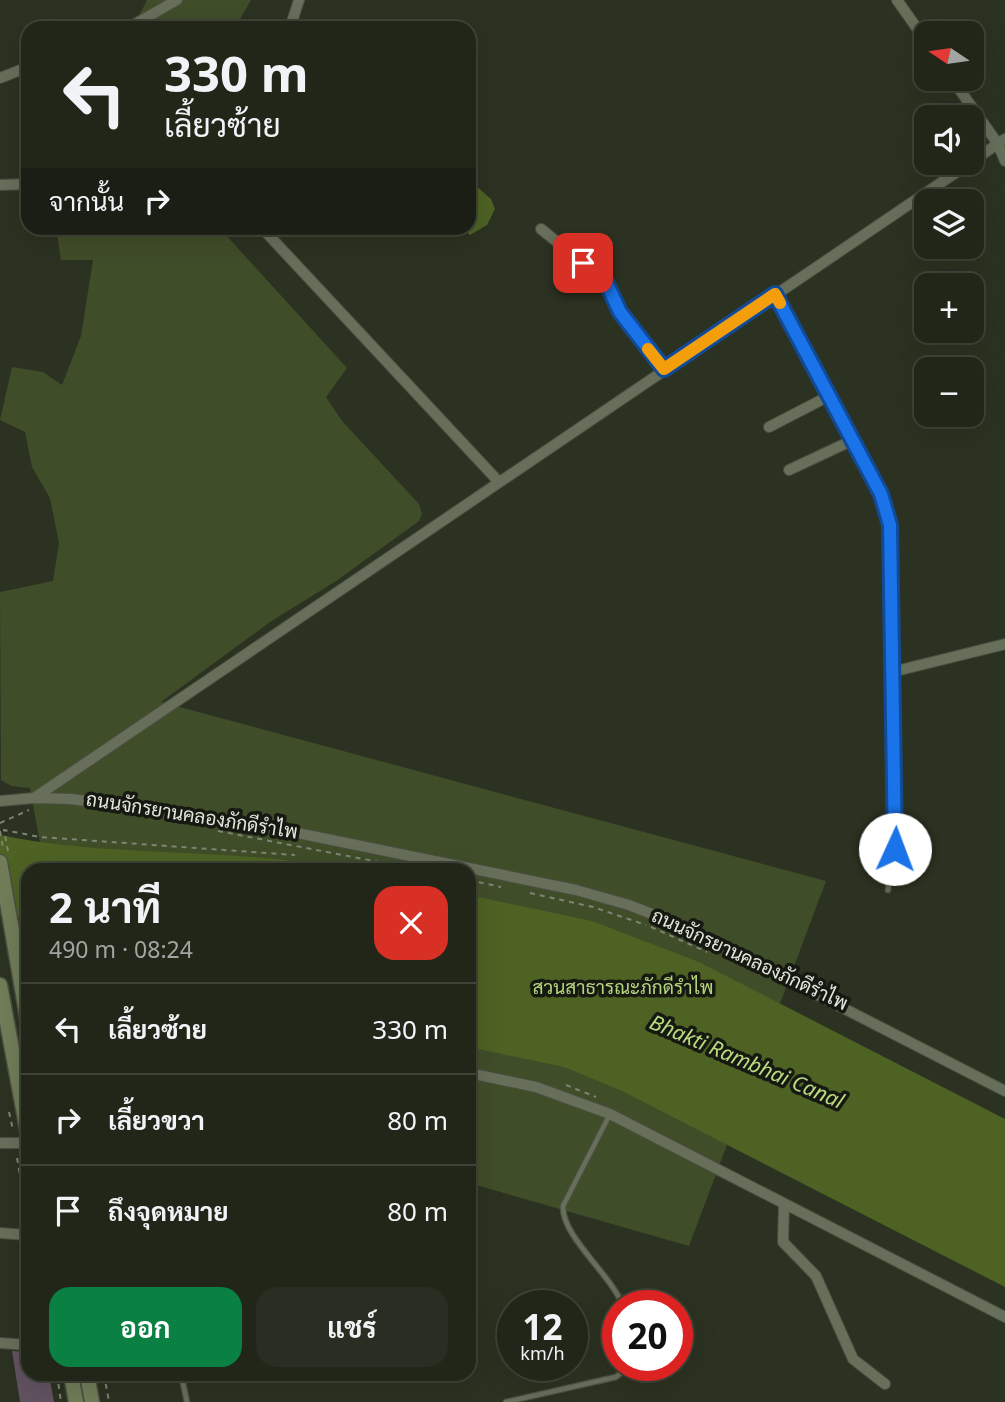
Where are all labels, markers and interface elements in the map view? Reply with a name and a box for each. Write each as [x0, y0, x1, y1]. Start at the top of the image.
north arrow [914, 21, 984, 91]
map controls [914, 21, 984, 427]
text: 330 m [164, 40, 309, 106]
icon: left [49, 49, 140, 140]
text: เลี้ยวซ้าย [164, 103, 281, 146]
button: sound [914, 105, 984, 175]
icon: right [138, 182, 176, 220]
text: จากนั้น [49, 183, 124, 219]
button: layers [914, 189, 984, 259]
pin [553, 233, 613, 293]
icon: arrive [564, 244, 602, 282]
button: + [914, 273, 984, 343]
button: − [914, 357, 984, 427]
street label: ถนนจักรยานคลองภักดีรำไพ [84, 785, 300, 845]
position arrow [858, 812, 932, 886]
text: 2 นาที [49, 878, 161, 935]
button: close [374, 886, 448, 960]
street label: ถนนจักรยานคลองภักดีรำไพ [648, 902, 852, 1016]
text: 490 m · 08:24 [49, 933, 193, 965]
park label: สวนสาธารณะภักดีรำไพ [532, 974, 714, 1000]
water label: Bhakti Rambhai Canal [646, 1007, 849, 1115]
icon: left [49, 1010, 87, 1048]
text: เลี้ยวซ้าย [108, 1011, 207, 1047]
text: 330 m [372, 1011, 448, 1047]
icon: right [49, 1101, 87, 1139]
text: เลี้ยวขวา [108, 1102, 205, 1138]
text: 80 m [387, 1102, 448, 1138]
icon: arrive [49, 1192, 87, 1230]
text: ถึงจุดหมาย [108, 1193, 229, 1229]
text: 80 m [387, 1193, 448, 1229]
button: ออก [49, 1287, 242, 1367]
button: แชร์ [256, 1287, 448, 1367]
speed limit sign: 20 [602, 1290, 693, 1381]
text: 12 [522, 1303, 563, 1350]
text: km/h [520, 1341, 565, 1365]

